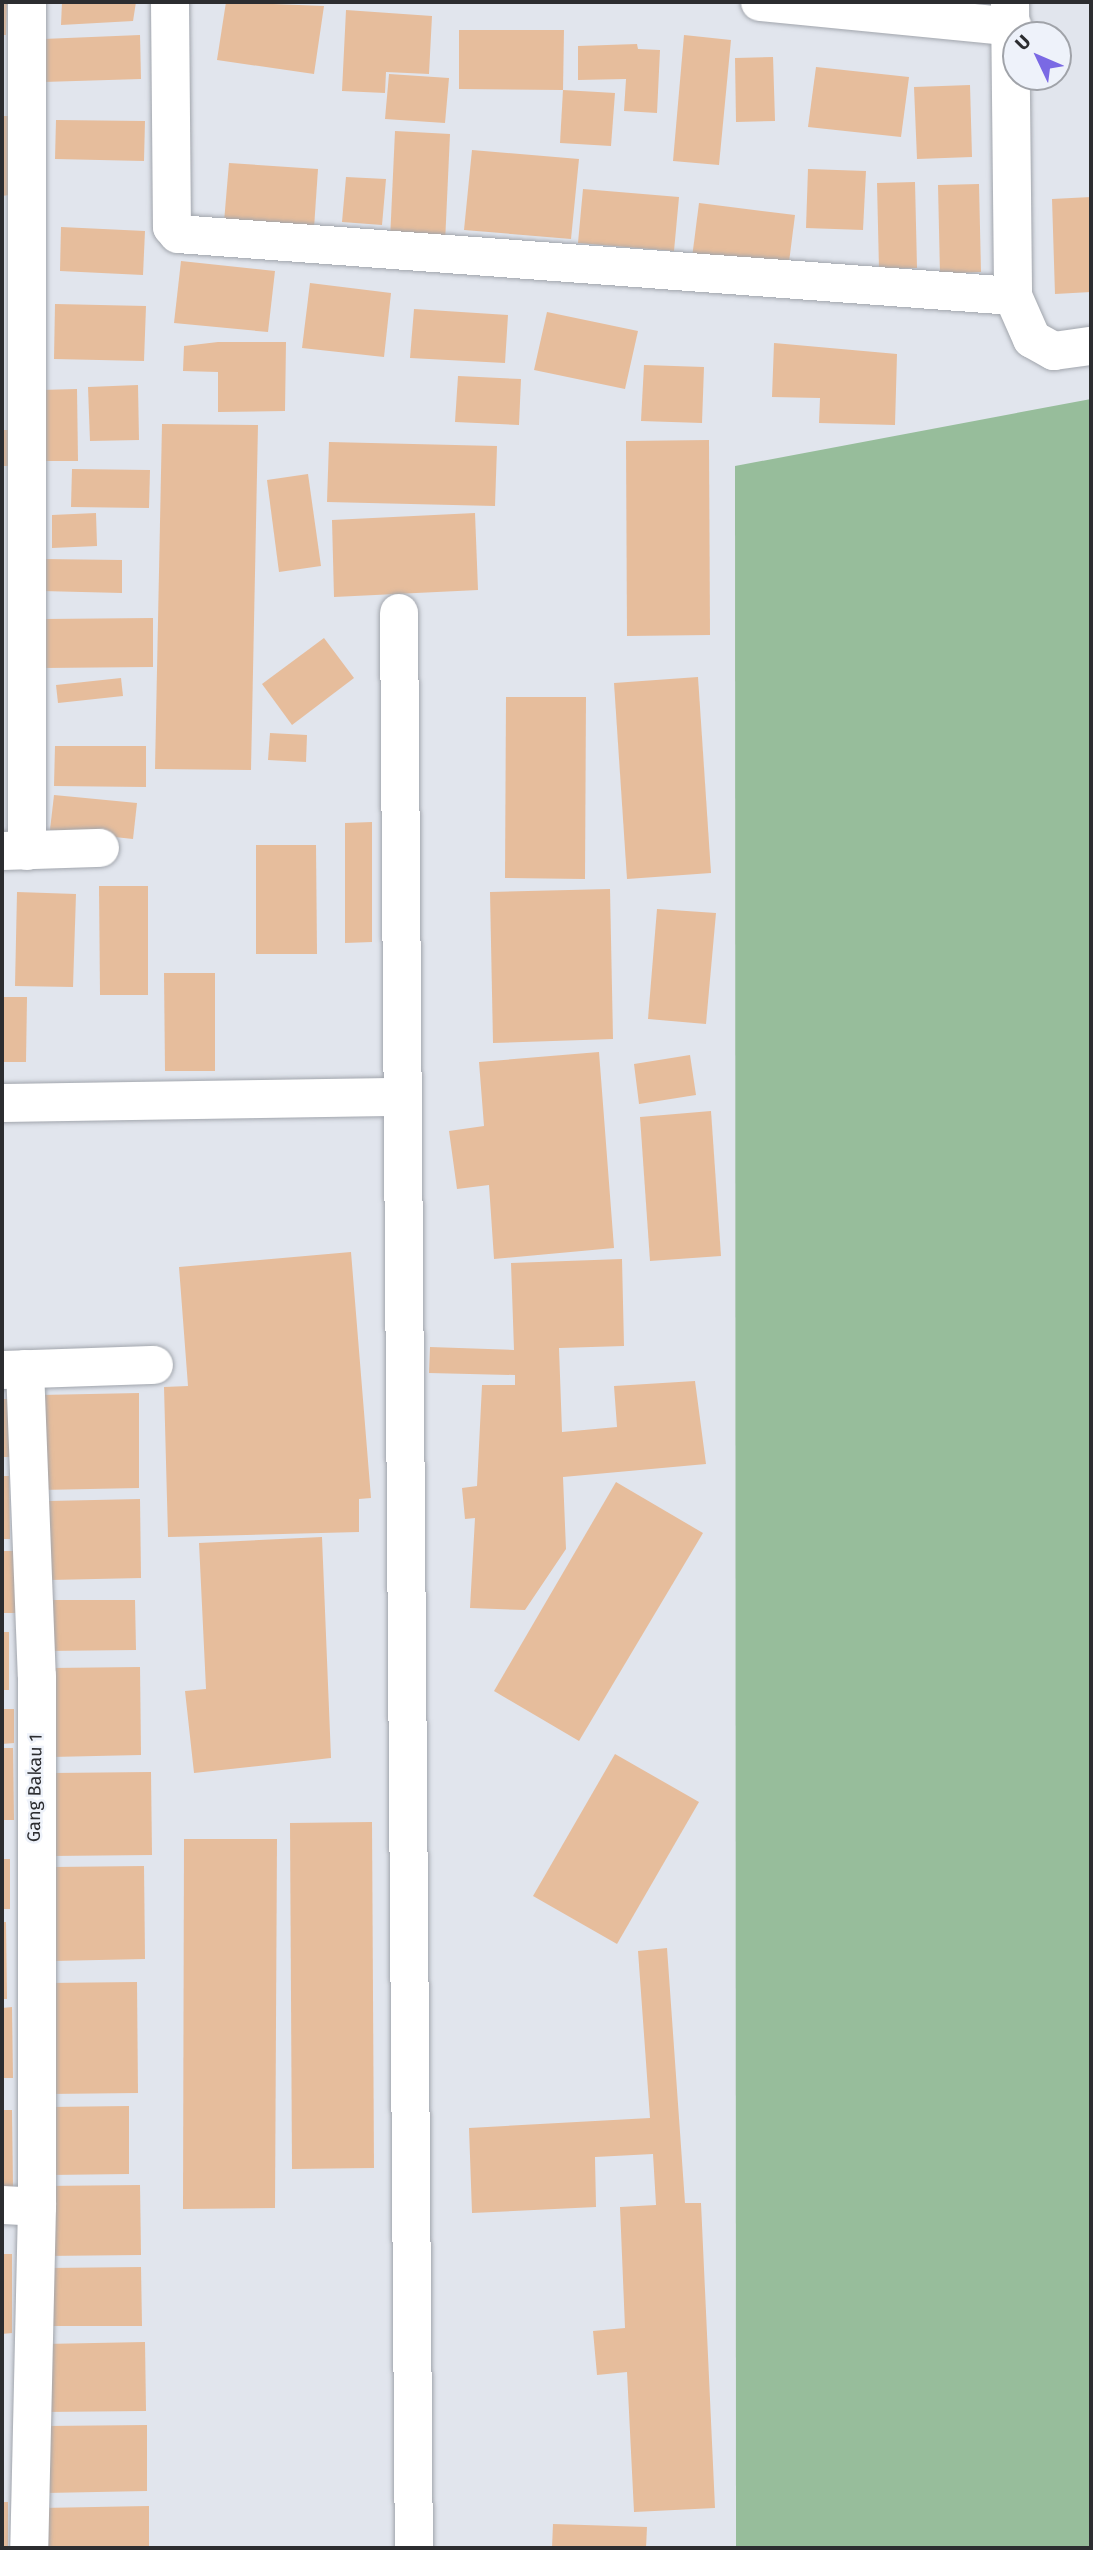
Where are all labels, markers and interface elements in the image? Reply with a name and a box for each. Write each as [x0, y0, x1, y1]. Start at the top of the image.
north arrow [1002, 21, 1072, 91]
text: U [1010, 30, 1036, 55]
street label: Gang Bakau 1 [23, 1734, 47, 1842]

